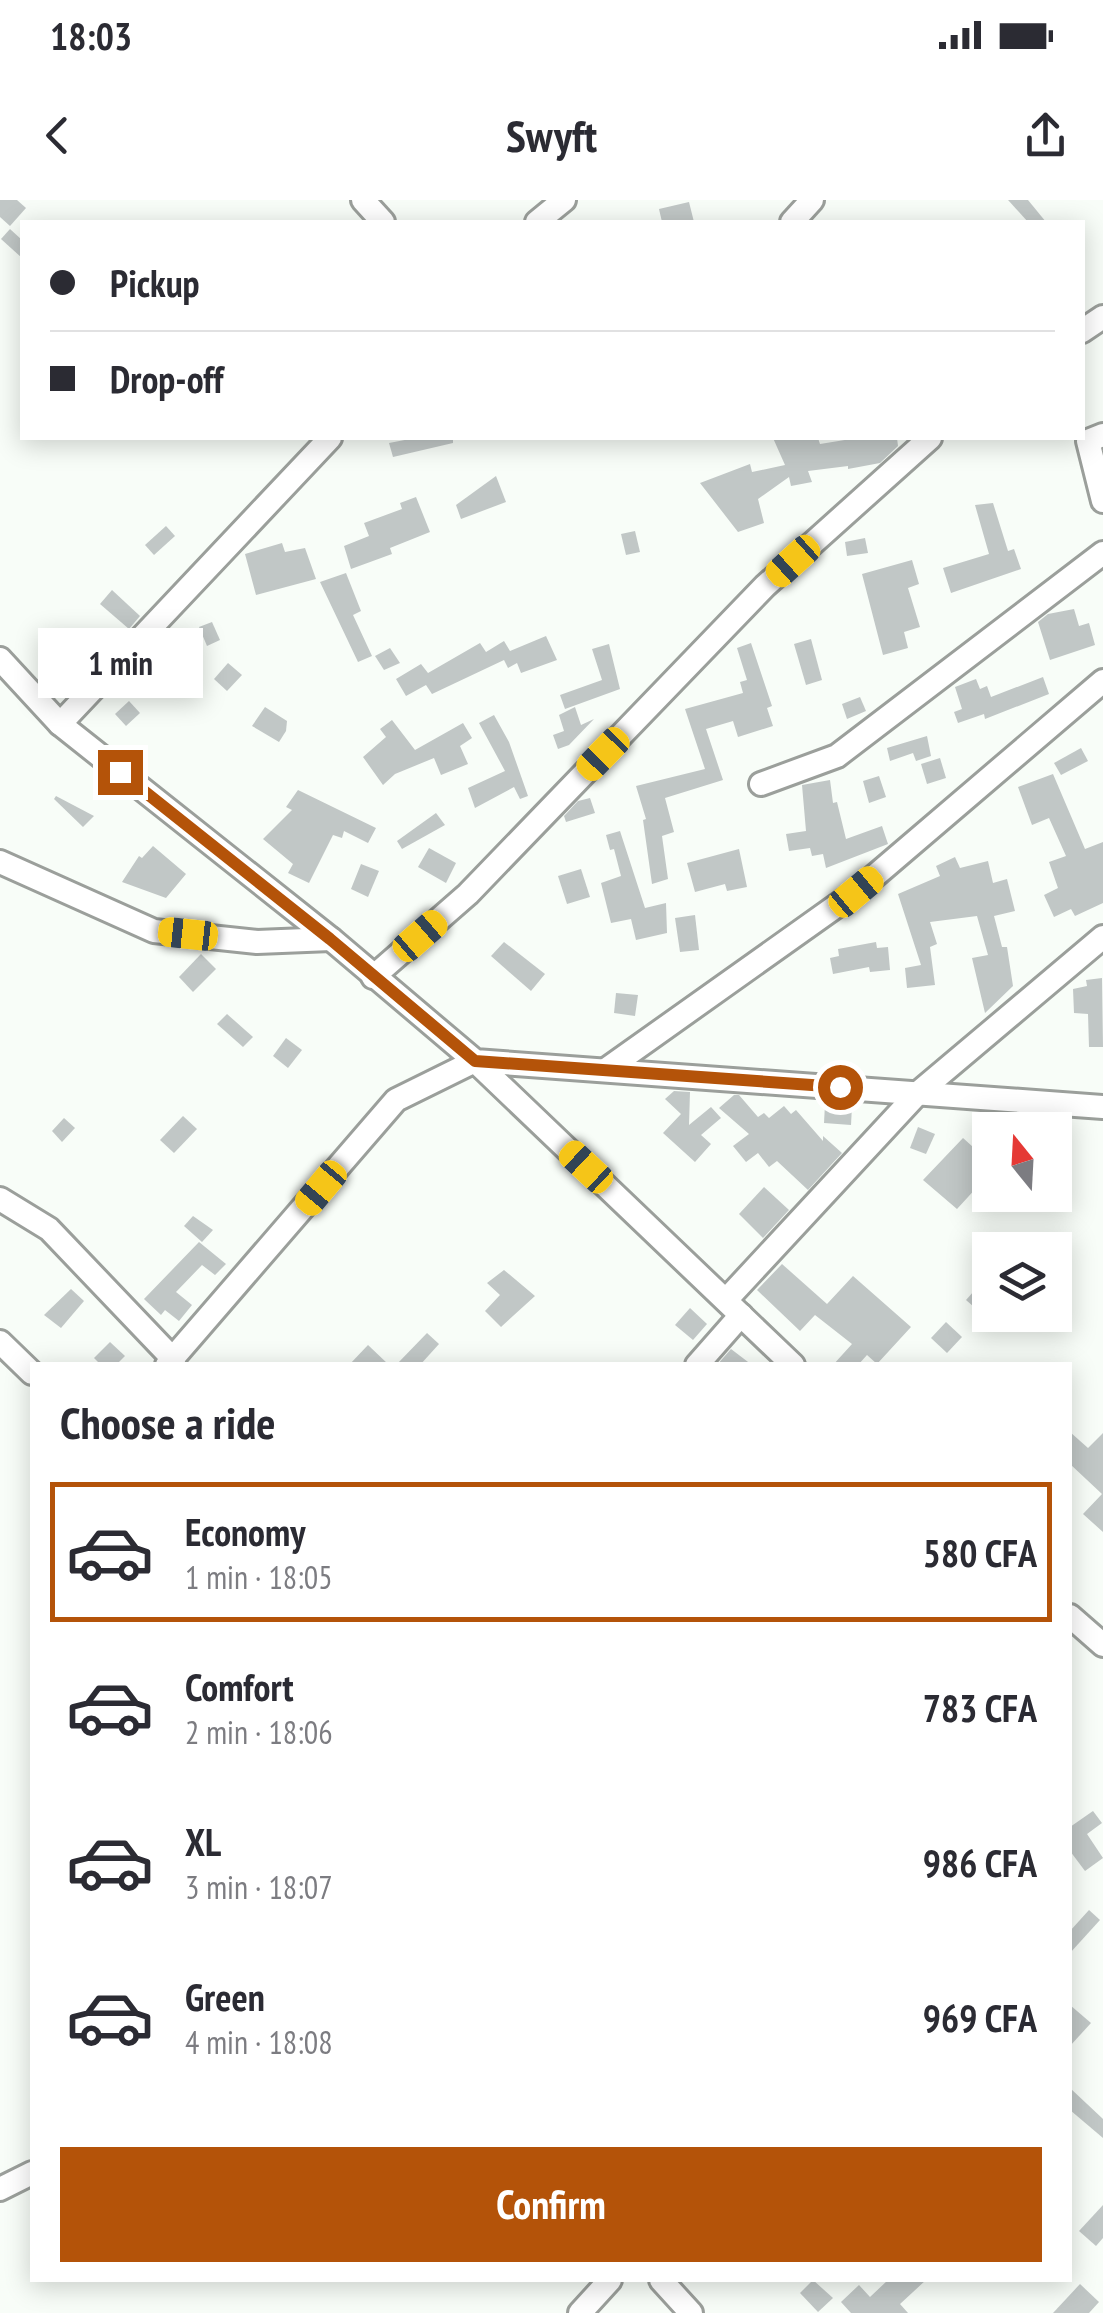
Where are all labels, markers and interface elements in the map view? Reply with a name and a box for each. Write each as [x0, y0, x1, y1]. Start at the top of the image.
text: 18:03 [50, 11, 132, 60]
text: Swyft [506, 106, 597, 164]
icon: back [30, 108, 85, 163]
icon: share [1018, 108, 1073, 163]
text: Pickup [110, 258, 200, 307]
text: Drop-off [110, 354, 224, 403]
car [761, 530, 825, 592]
callout: 1 min [38, 627, 202, 697]
text: 1 min [88, 642, 153, 684]
car [571, 722, 635, 786]
route end [98, 750, 143, 795]
car [823, 861, 889, 923]
car [388, 905, 452, 967]
car [157, 916, 219, 952]
route start [818, 1065, 863, 1110]
north arrow [972, 1112, 1072, 1212]
map controls [972, 1112, 1072, 1332]
car [554, 1136, 618, 1198]
car [290, 1155, 352, 1221]
button: layers [972, 1232, 1072, 1332]
text: Choose a ride [60, 1393, 275, 1451]
icon: car [65, 1507, 155, 1597]
text: Economy [185, 1507, 305, 1556]
text: 580 CFA [923, 1528, 1037, 1577]
text: 1 min · 18:05 [185, 1556, 333, 1598]
icon: car [65, 1662, 155, 1752]
text: Comfort [185, 1662, 294, 1711]
text: 783 CFA [923, 1683, 1037, 1732]
text: 2 min · 18:06 [185, 1711, 333, 1753]
icon: car [65, 1817, 155, 1907]
text: XL [185, 1817, 221, 1866]
text: 986 CFA [923, 1838, 1037, 1887]
text: 3 min · 18:07 [185, 1866, 333, 1908]
icon: car [65, 1972, 155, 2062]
text: Green [185, 1972, 265, 2021]
text: 969 CFA [923, 1993, 1037, 2042]
text: 4 min · 18:08 [185, 2021, 333, 2063]
button: Confirm [60, 2147, 1042, 2262]

